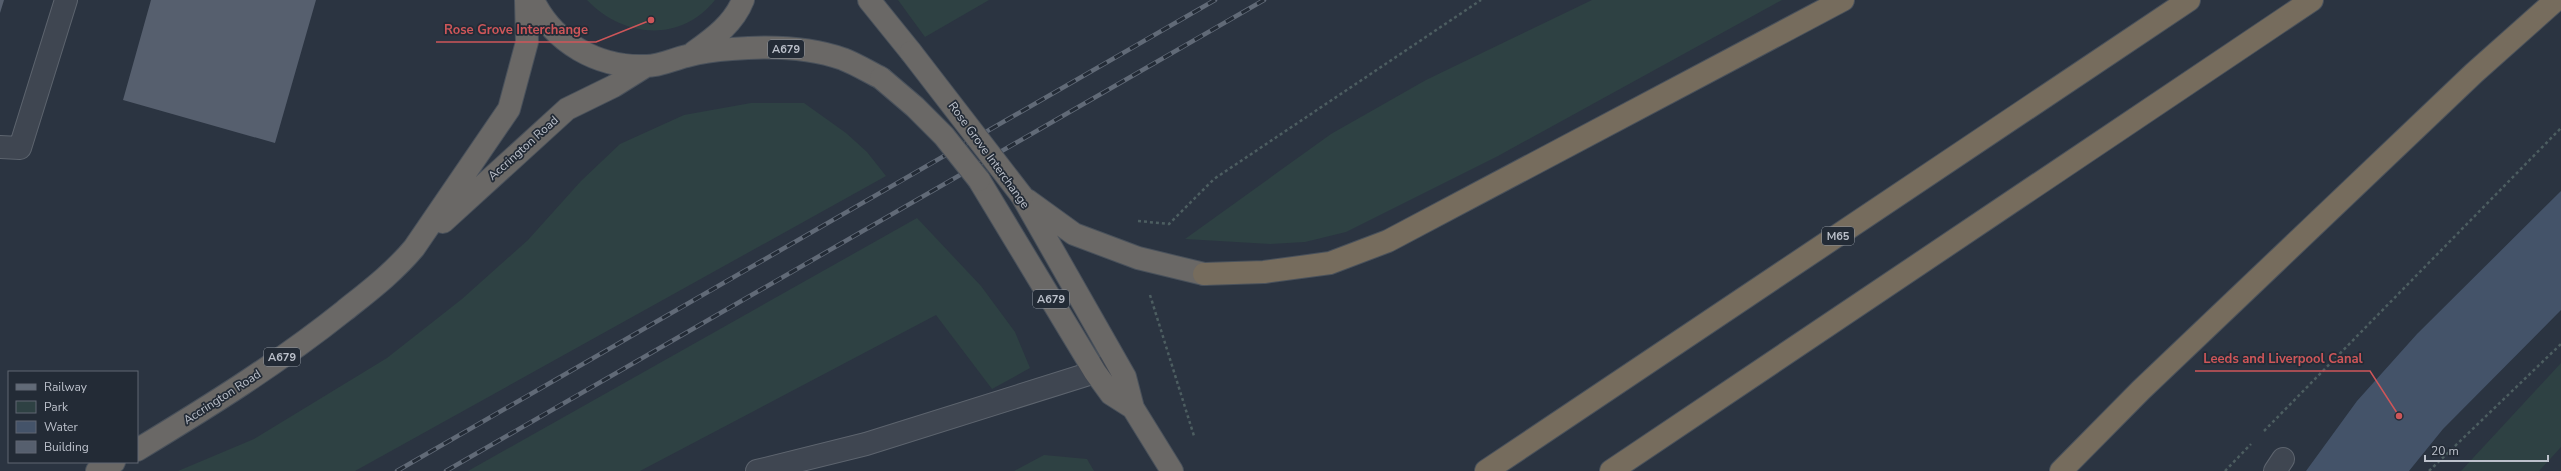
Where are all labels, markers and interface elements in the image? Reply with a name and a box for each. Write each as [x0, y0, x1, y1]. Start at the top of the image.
callout: Rose Grove Interchange [436, 17, 596, 42]
text: Rose Grove Interchange [444, 21, 588, 39]
road number: A679 [768, 40, 804, 58]
street label: Rose Grove Interchange [945, 98, 1033, 212]
street label: Accrington Road [484, 112, 562, 184]
road number: M65 [1822, 227, 1854, 245]
road number: A679 [1033, 290, 1069, 308]
callout: Leeds and Liverpool Canal [2195, 346, 2370, 371]
road number: A679 [264, 348, 300, 366]
text: Leeds and Liverpool Canal [2203, 350, 2364, 368]
street label: Accrington Road [180, 366, 264, 428]
legend [8, 371, 138, 463]
text: Railway [44, 379, 88, 395]
text: Park [44, 399, 69, 415]
text: Water [44, 419, 78, 435]
scale bar [2425, 437, 2548, 463]
text: Building [44, 439, 89, 455]
text: 20 m [2431, 443, 2459, 459]

